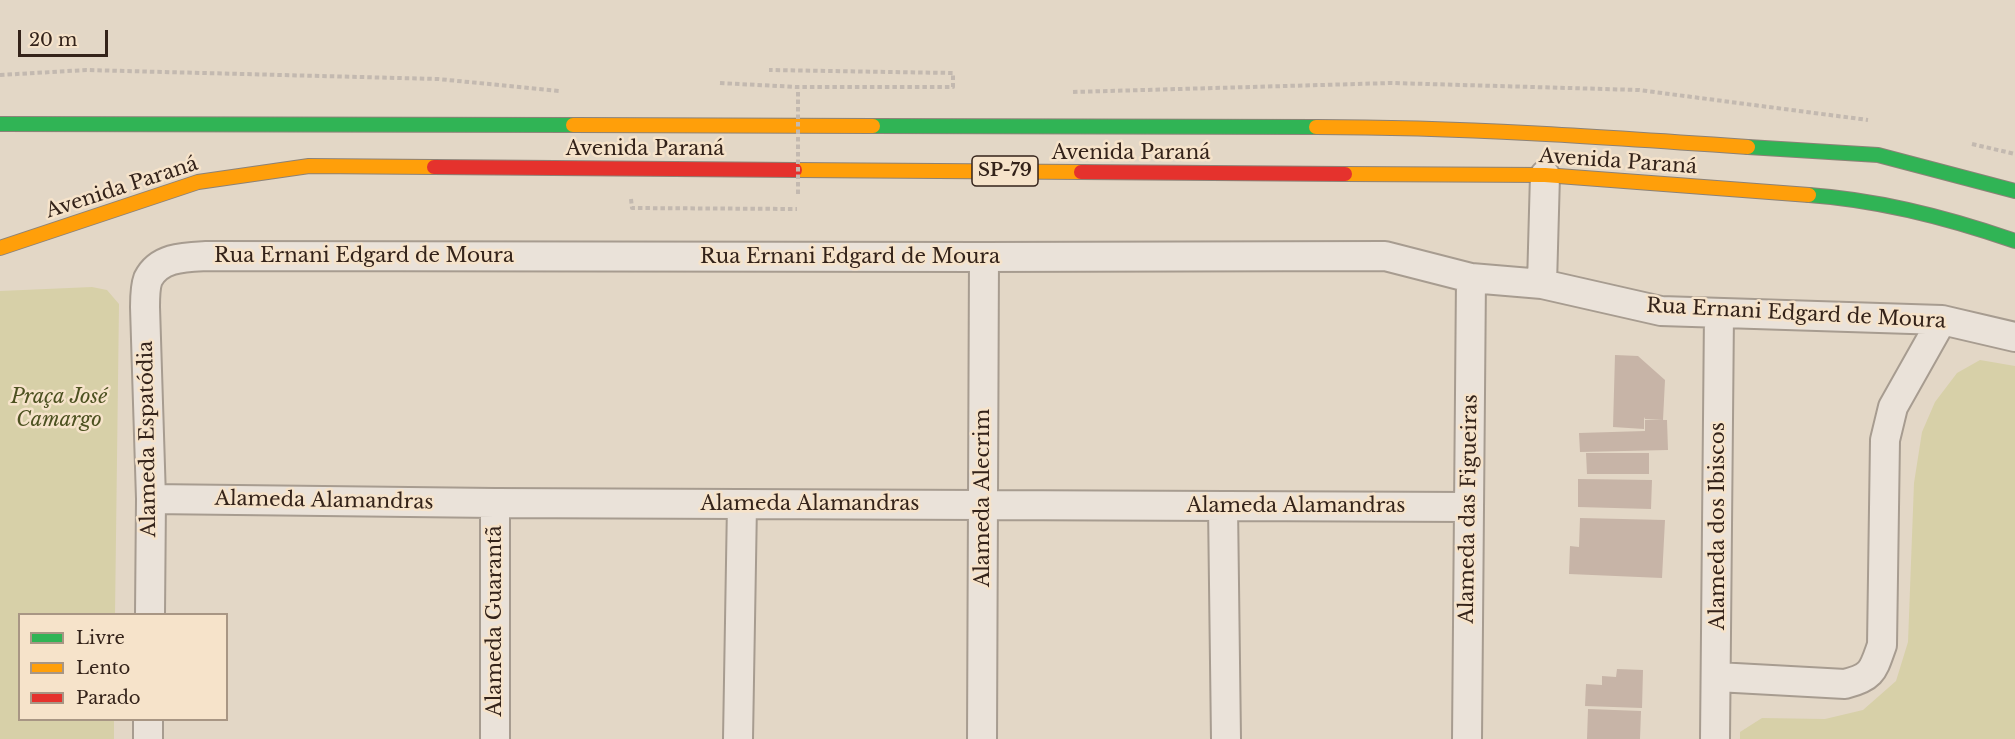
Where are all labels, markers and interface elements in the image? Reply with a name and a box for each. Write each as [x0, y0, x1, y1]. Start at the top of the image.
scale bar [21, 18, 111, 56]
text: 20 m [29, 29, 77, 51]
street label: Avenida Paraná [566, 137, 724, 161]
street label: Avenida Paraná [1052, 141, 1210, 165]
street label: Avenida Paraná [1538, 145, 1698, 179]
street label: Avenida Paraná [43, 152, 201, 224]
road number: SP-79 [972, 156, 1038, 186]
street label: Rua Ernani Edgard de Moura [214, 244, 514, 268]
street label: Rua Ernani Edgard de Moura [700, 245, 1000, 269]
street label: Rua Ernani Edgard de Moura [1646, 294, 1946, 334]
street label: Alameda Espatódia [134, 341, 162, 537]
park label: Praça José Camargo [11, 385, 107, 432]
street label: Alameda das Figueiras [1455, 394, 1483, 624]
street label: Alameda Alecrim [971, 409, 995, 587]
street label: Alameda dos Ibiscos [1706, 422, 1730, 630]
street label: Alameda Alamandras [214, 487, 434, 515]
street label: Alameda Alamandras [701, 492, 919, 516]
street label: Alameda Alamandras [1187, 494, 1405, 518]
street label: Alameda Guarantã [483, 525, 507, 717]
legend [18, 613, 228, 721]
text: Livre [76, 627, 125, 649]
text: Lento [76, 657, 130, 679]
text: Parado [76, 687, 141, 709]

